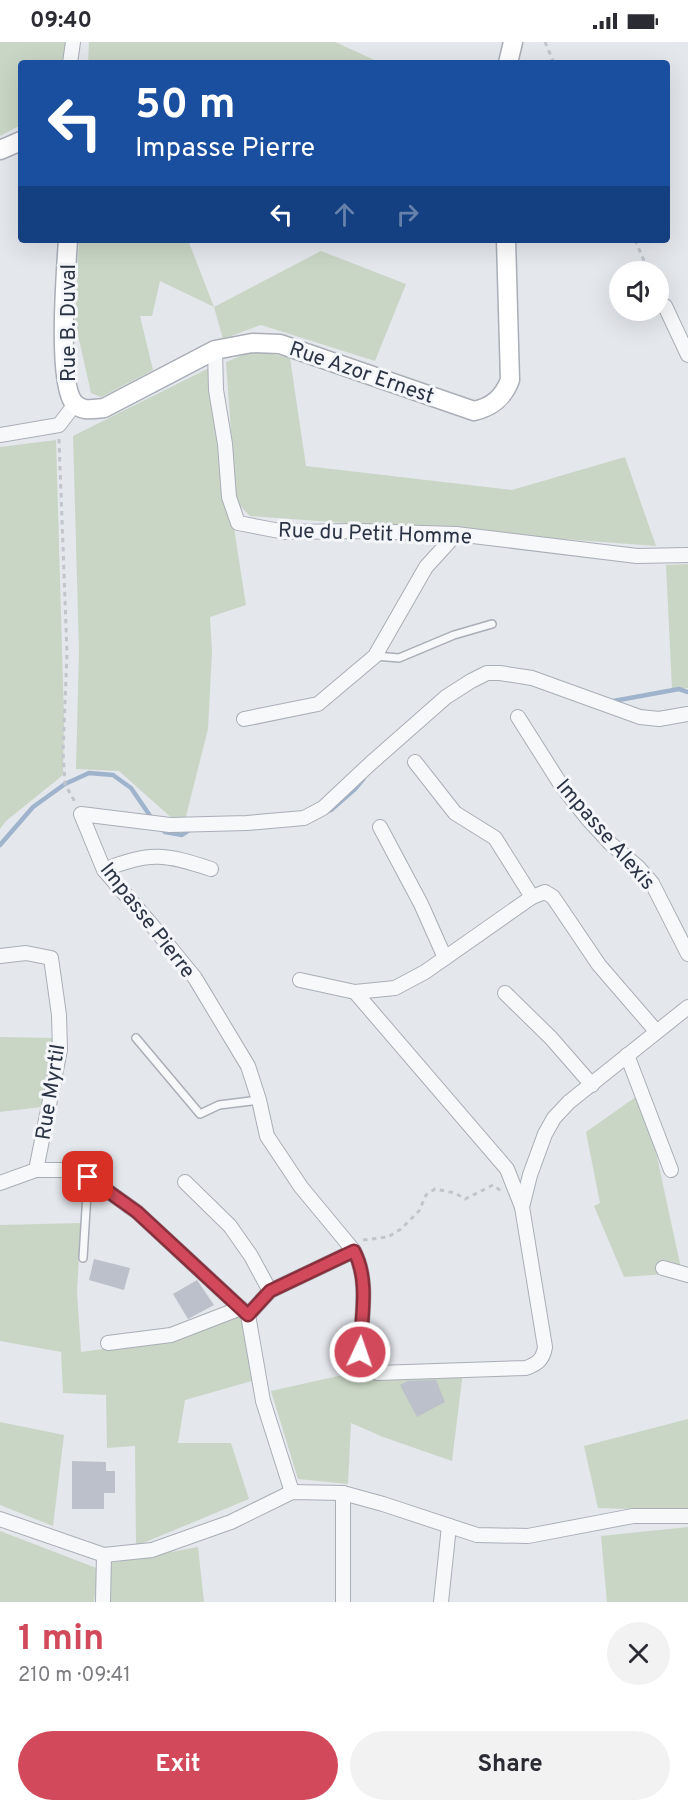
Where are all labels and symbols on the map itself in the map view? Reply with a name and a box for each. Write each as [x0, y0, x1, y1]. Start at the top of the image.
street label: Rue B. Duval [56, 264, 83, 382]
street label: Rue Azor Ernest [286, 336, 438, 411]
street label: Rue du Petit Homme [277, 518, 472, 551]
street label: Impasse Alexis [549, 774, 661, 896]
street label: Impasse Pierre [93, 857, 201, 984]
street label: Rue Myrtil [31, 1042, 72, 1142]
pin [62, 1151, 113, 1202]
position arrow [328, 1320, 392, 1384]

